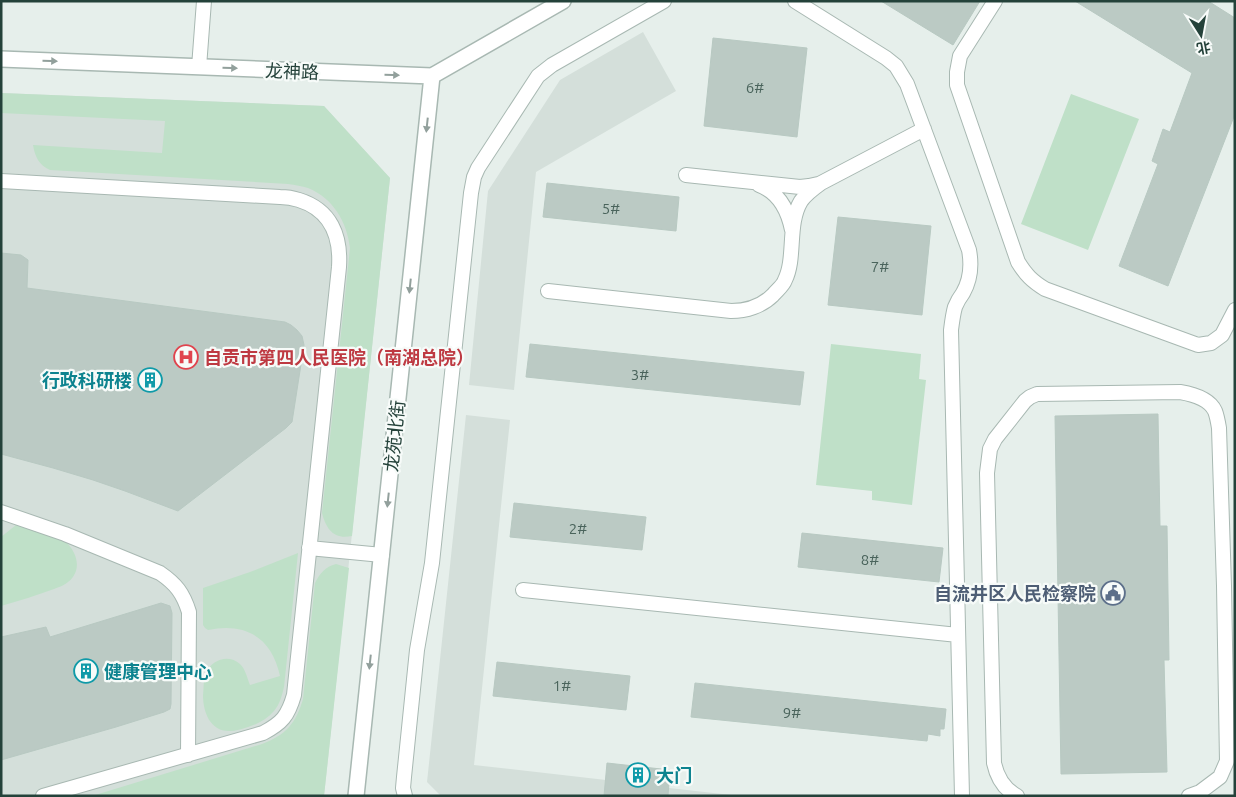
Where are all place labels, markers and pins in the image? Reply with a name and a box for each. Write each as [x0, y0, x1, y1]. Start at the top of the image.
hospital icon: 自贡市第四人民医院（南湖总院） [173, 344, 199, 370]
place label: 自贡市第四人民医院（南湖总院） [204, 347, 474, 367]
building icon: 行政科研楼 [137, 367, 163, 393]
place label: 行政科研楼 [42, 370, 132, 390]
public building icon: 自流井区人民检察院 [1100, 580, 1126, 606]
place label: 自流井区人民检察院 [934, 583, 1096, 603]
building icon: 健康管理中心 [73, 658, 99, 684]
place label: 健康管理中心 [104, 661, 212, 681]
building icon: 大门 [625, 762, 651, 788]
place label: 大门 [656, 765, 692, 785]

